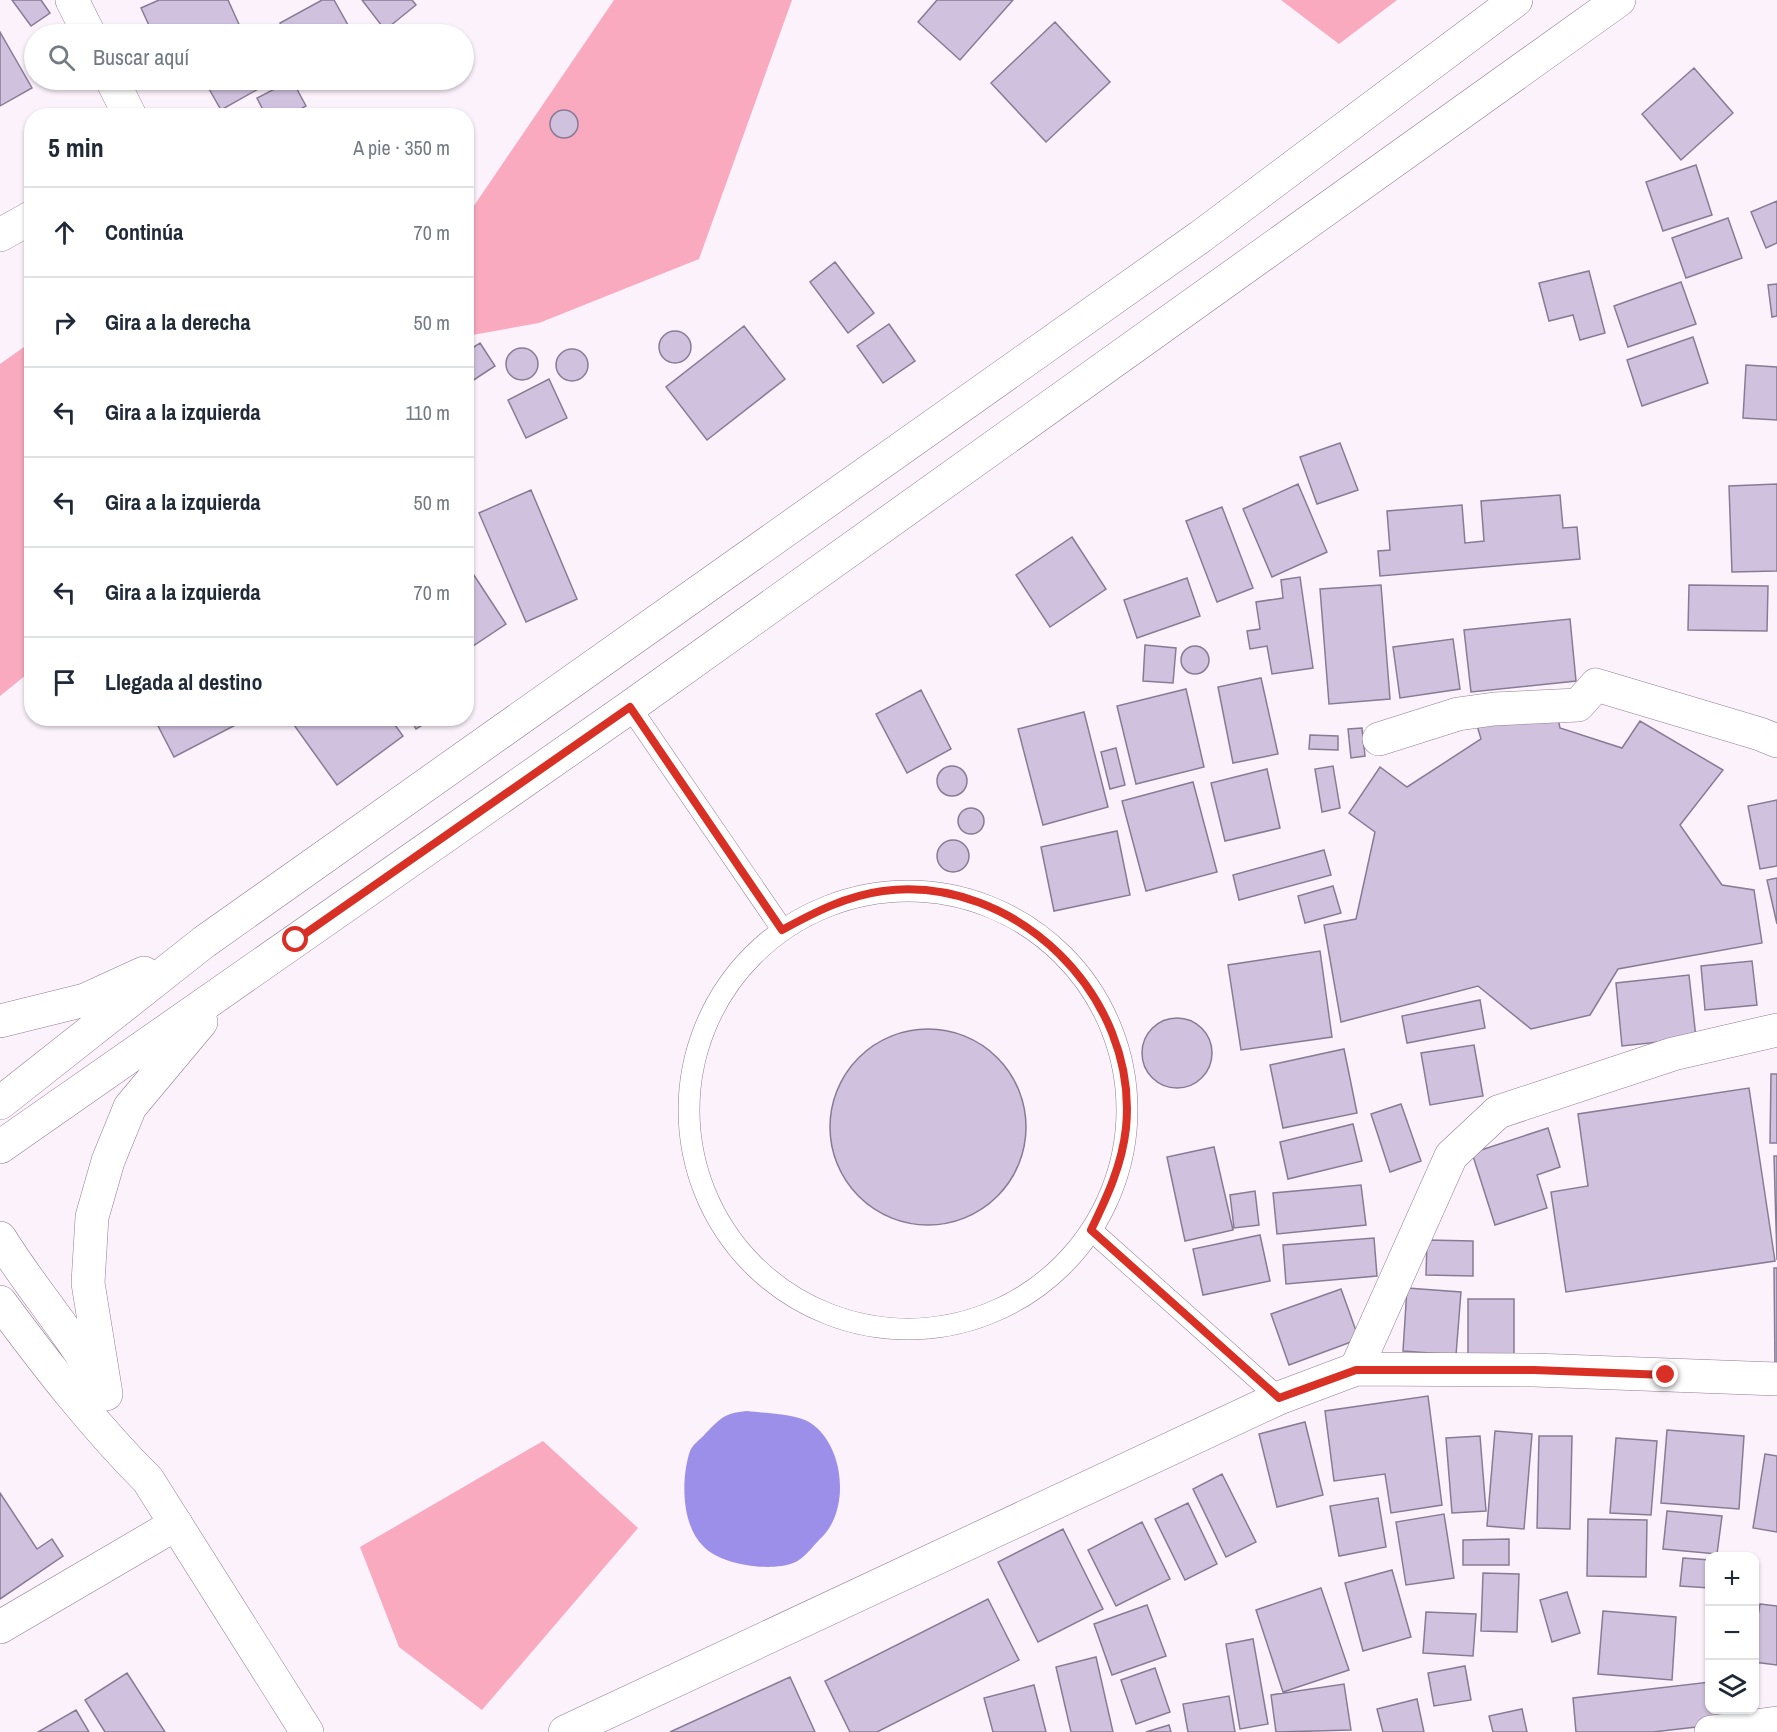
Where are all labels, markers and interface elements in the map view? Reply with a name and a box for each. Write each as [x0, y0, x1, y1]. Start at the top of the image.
search box [24, 24, 474, 90]
icon: search [45, 41, 78, 74]
text: Buscar aquí [93, 42, 189, 72]
text: 5 min [48, 130, 104, 165]
text: A pie · 350 m [353, 134, 450, 161]
icon: ahead [48, 216, 81, 249]
text: Continúa [105, 217, 183, 247]
text: 70 m [414, 219, 450, 246]
icon: right [48, 306, 81, 339]
text: Gira a la derecha [105, 307, 250, 337]
text: 50 m [414, 309, 450, 336]
icon: left [48, 396, 81, 429]
text: Gira a la izquierda [105, 397, 260, 427]
text: 110 m [406, 399, 450, 426]
icon: left [48, 486, 81, 519]
text: Gira a la izquierda [105, 487, 260, 517]
text: 50 m [414, 489, 450, 516]
icon: left [48, 576, 81, 609]
text: Gira a la izquierda [105, 577, 260, 607]
text: 70 m [414, 579, 450, 606]
icon: arrive [48, 666, 81, 699]
text: Llegada al destino [105, 667, 262, 697]
route start [282, 926, 308, 952]
route end [1652, 1361, 1678, 1387]
map controls [1705, 1552, 1759, 1714]
button: + [1705, 1552, 1759, 1606]
button: − [1705, 1606, 1759, 1660]
button: layers [1705, 1660, 1759, 1714]

